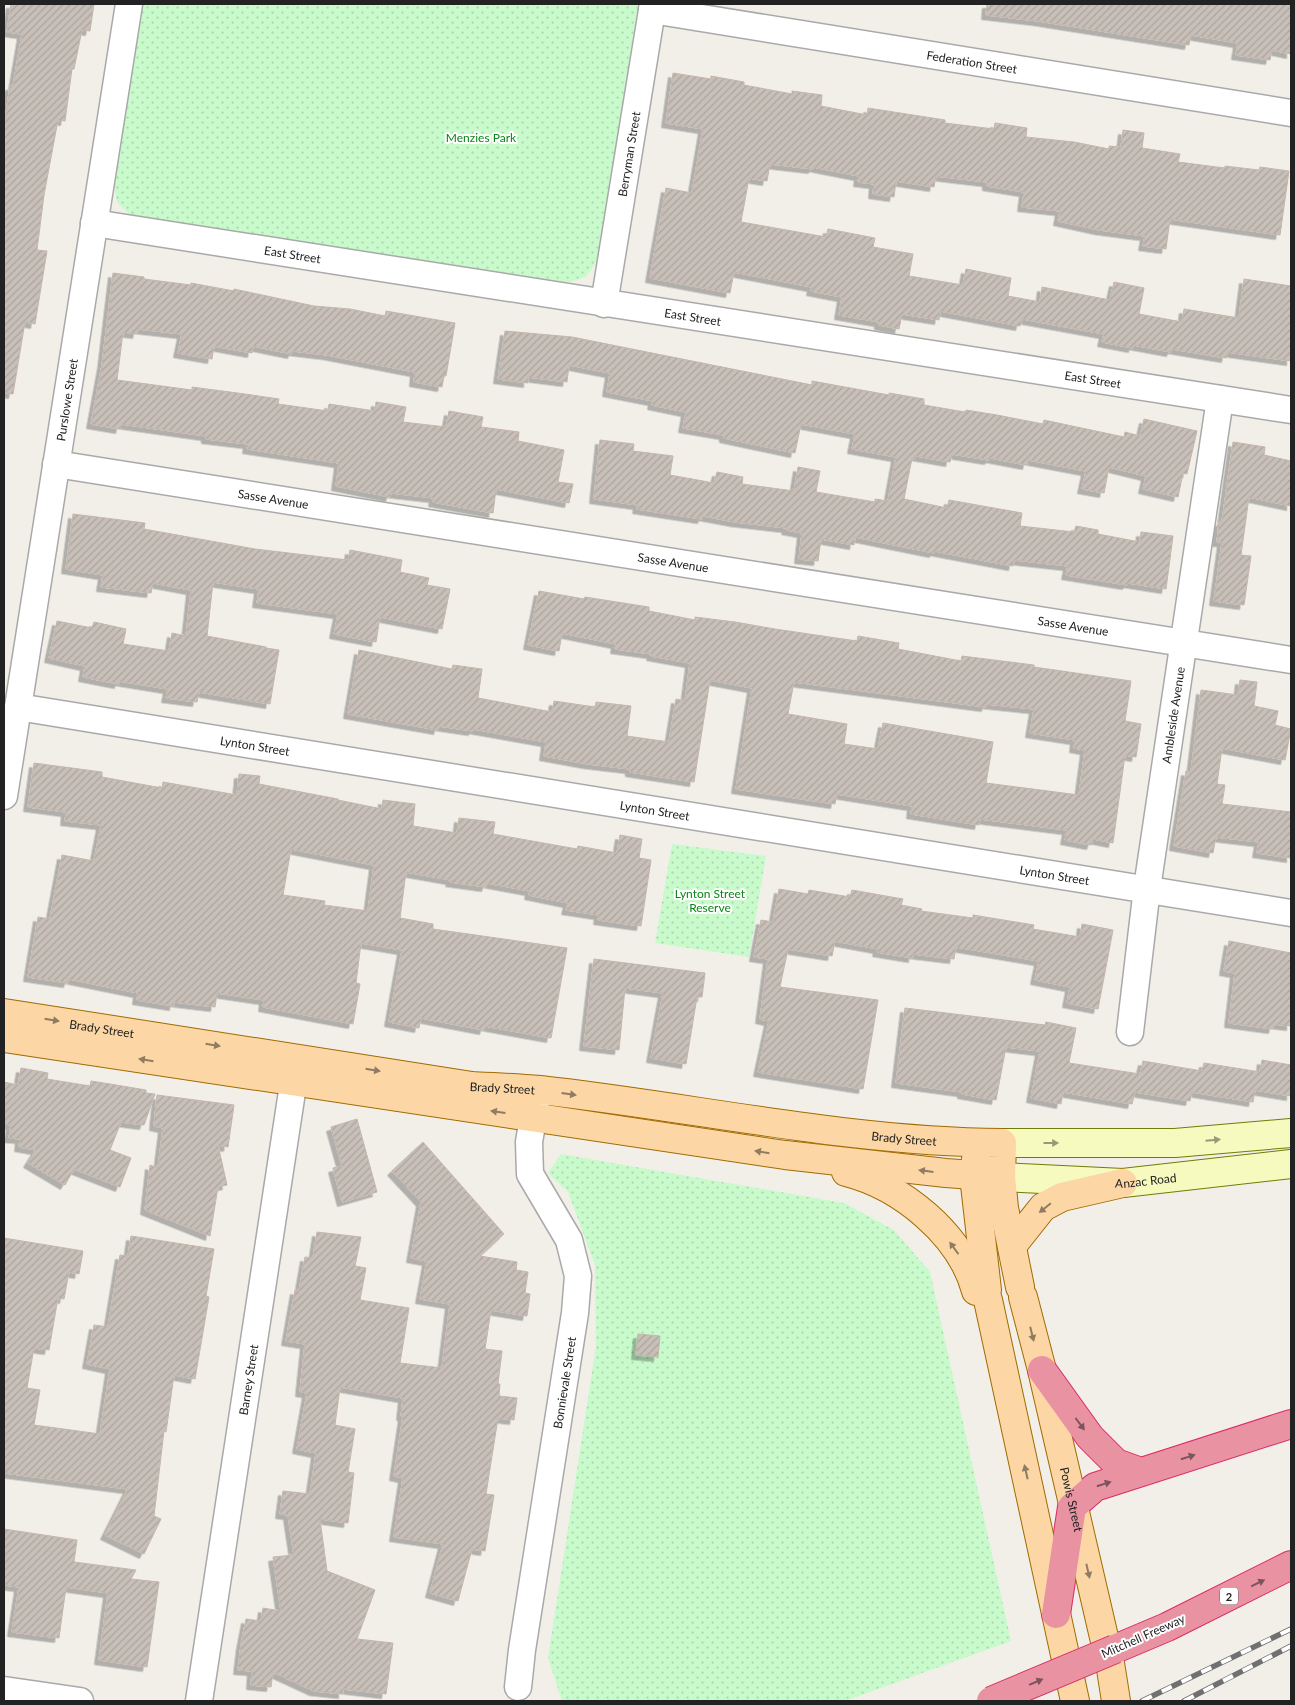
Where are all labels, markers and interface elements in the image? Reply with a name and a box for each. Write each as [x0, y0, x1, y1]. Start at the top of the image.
street label: Federation Street [926, 47, 1019, 76]
street label: Berryman Street [614, 110, 643, 198]
park label: Menzies Park [446, 130, 517, 145]
street label: East Street [263, 242, 323, 266]
street label: East Street [663, 305, 723, 328]
street label: Purslowe Street [53, 357, 81, 442]
street label: East Street [1064, 367, 1123, 391]
street label: Sasse Avenue [237, 485, 310, 512]
street label: Sasse Avenue [637, 549, 710, 575]
street label: Sasse Avenue [1037, 612, 1110, 638]
street label: Ambleside Avenue [1158, 666, 1187, 764]
street label: Lynton Street [219, 732, 292, 758]
street label: Lynton Street [619, 797, 691, 823]
street label: Lynton Street [1019, 862, 1091, 888]
park label: Lynton Street Reserve [675, 886, 746, 915]
street label: Brady Street [68, 1016, 136, 1041]
one-way arrow [44, 1017, 60, 1025]
one-way arrow [205, 1041, 221, 1049]
one-way arrow [138, 1055, 154, 1063]
one-way arrow [366, 1066, 382, 1074]
street label: Brady Street [469, 1078, 536, 1097]
one-way arrow [561, 1090, 577, 1098]
one-way arrow [489, 1107, 505, 1115]
street label: Brady Street [871, 1128, 938, 1148]
one-way arrow [1206, 1135, 1222, 1143]
one-way arrow [1043, 1139, 1059, 1147]
one-way arrow [754, 1147, 770, 1155]
one-way arrow [918, 1167, 934, 1175]
street label: Anzac Road [1115, 1170, 1177, 1191]
one-way arrow [1038, 1203, 1051, 1214]
one-way arrow [949, 1241, 959, 1255]
one-way arrow [1029, 1326, 1037, 1341]
street label: Bonnievale Street [549, 1335, 579, 1430]
street label: Barney Street [235, 1343, 261, 1416]
one-way arrow [1075, 1417, 1085, 1431]
one-way arrow [1180, 1453, 1195, 1461]
one-way arrow [1022, 1465, 1030, 1480]
street label: Powis Street [1057, 1465, 1087, 1534]
one-way arrow [1097, 1480, 1112, 1488]
one-way arrow [1084, 1564, 1092, 1579]
one-way arrow [1251, 1578, 1265, 1586]
road number: 2 [1220, 1588, 1238, 1604]
street label: Mitchell Freeway [1099, 1611, 1188, 1661]
one-way arrow [1029, 1678, 1043, 1686]

